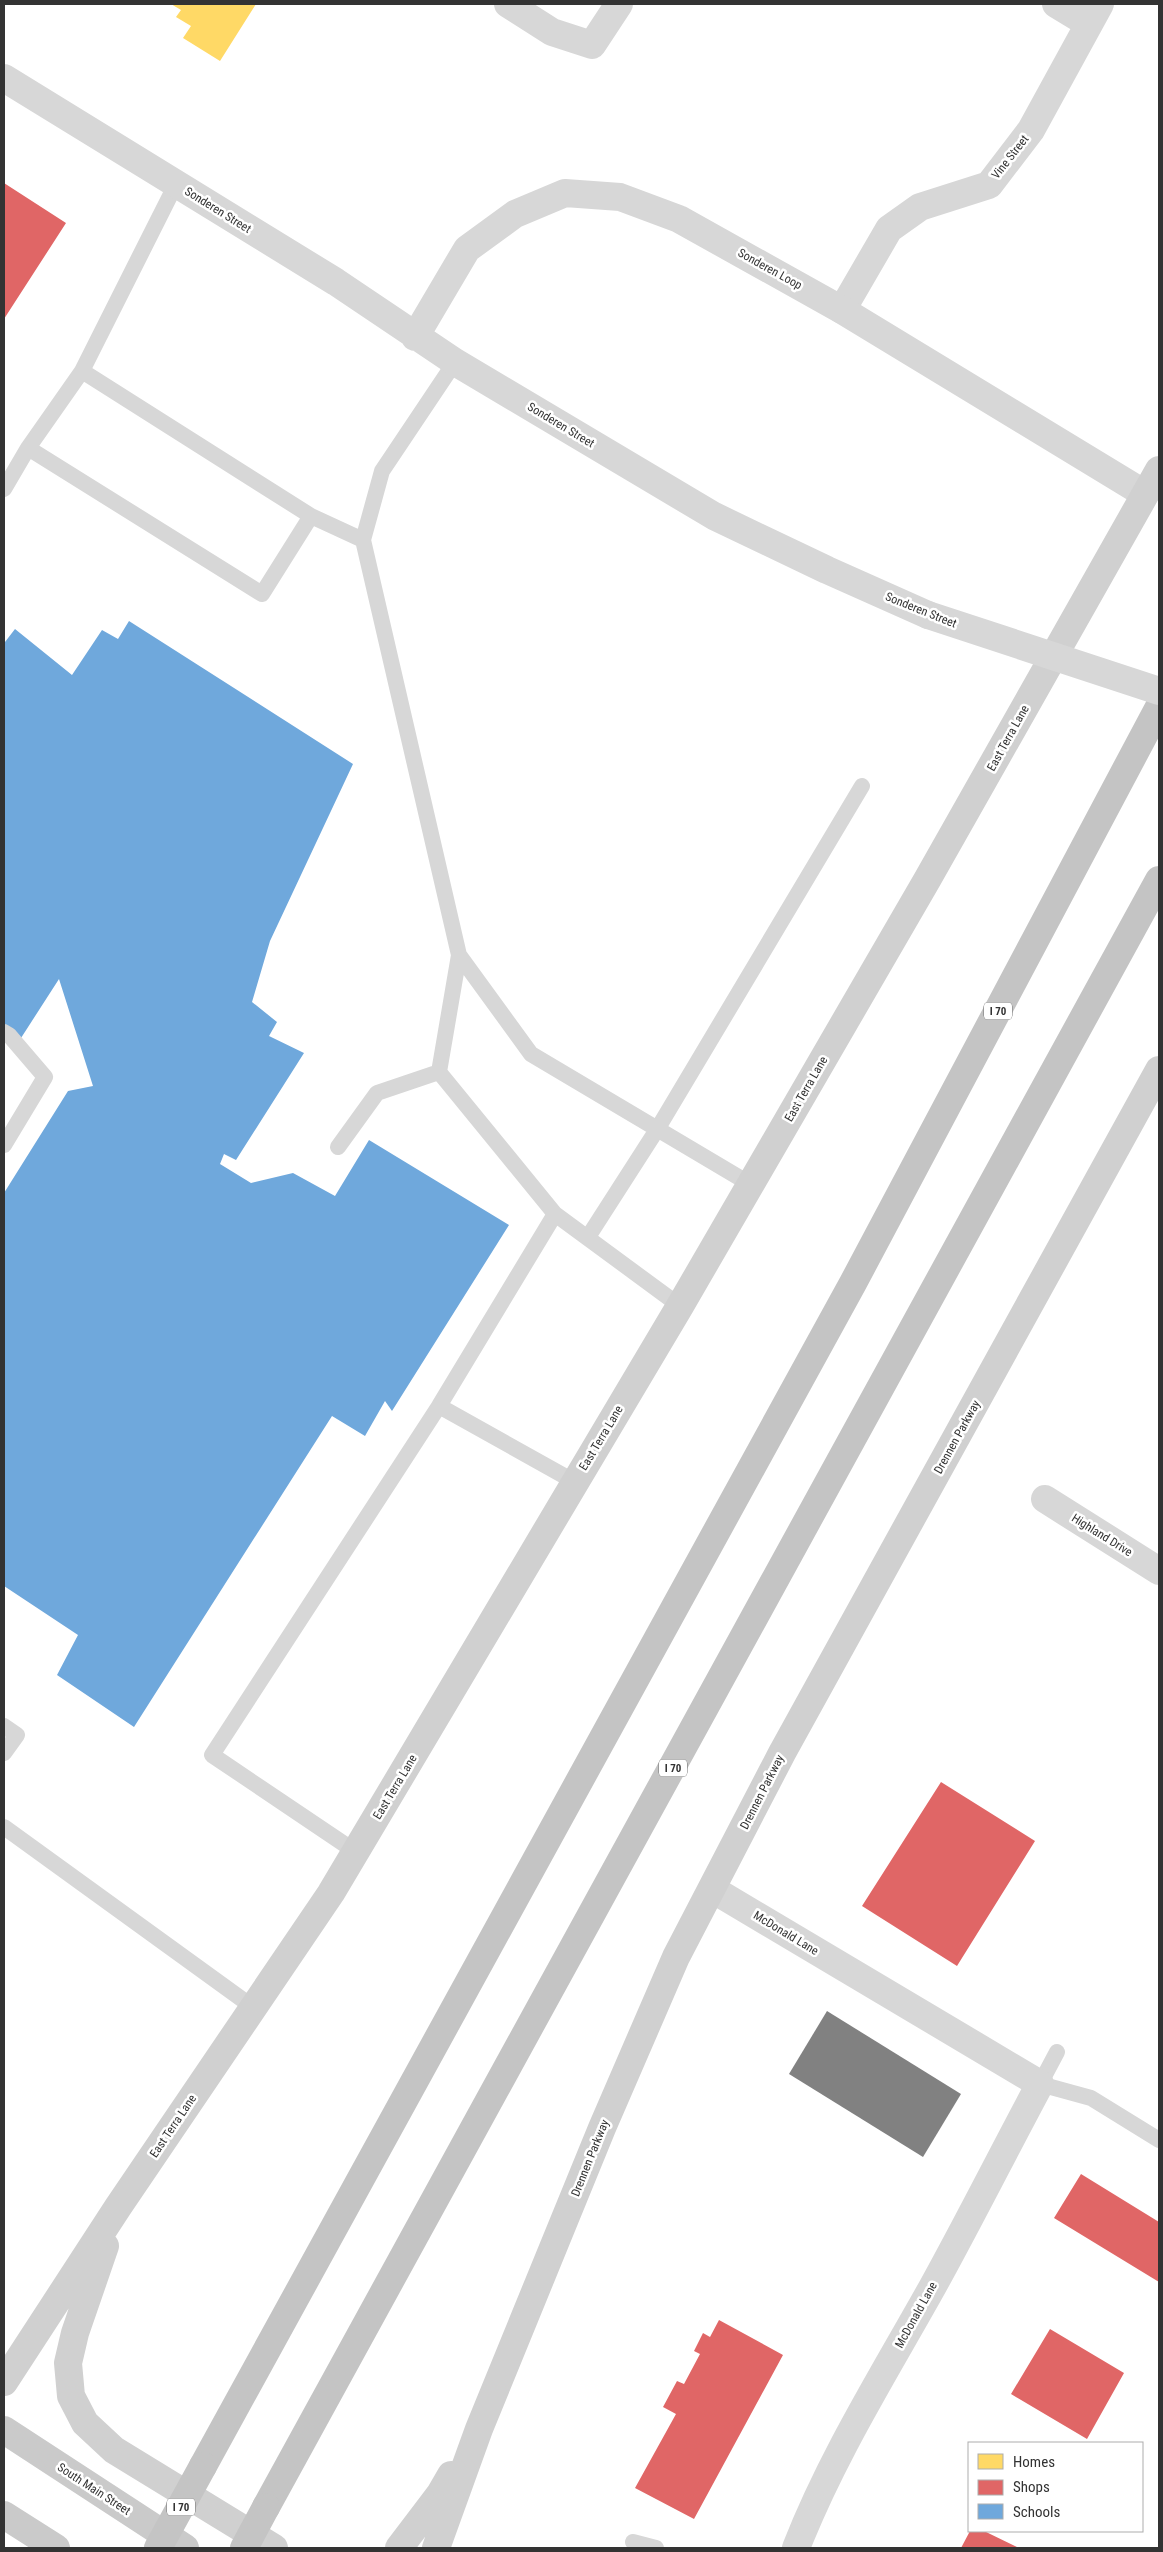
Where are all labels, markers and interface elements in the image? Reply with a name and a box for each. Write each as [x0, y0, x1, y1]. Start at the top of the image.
street label: Vine Street [989, 132, 1032, 182]
street label: Sonderen Street [182, 184, 254, 236]
street label: Sonderen Loop [736, 246, 805, 292]
street label: Sonderen Street [525, 400, 597, 451]
street label: Sonderen Street [883, 589, 959, 631]
street label: East Terra Lane [984, 702, 1032, 773]
road number: I 70 [984, 1002, 1012, 1019]
street label: East Terra Lane [782, 1054, 831, 1124]
street label: Drennen Parkway [931, 1398, 983, 1476]
street label: East Terra Lane [576, 1403, 626, 1473]
street label: Highland Drive [1069, 1511, 1135, 1559]
street label: East Terra Lane [370, 1752, 420, 1822]
street label: Drennen Parkway [737, 1752, 787, 1832]
road number: I 70 [659, 1760, 687, 1776]
street label: McDonald Lane [751, 1908, 821, 1958]
street label: East Terra Lane [147, 2092, 199, 2160]
street label: Drennen Parkway [568, 2118, 612, 2198]
street label: McDonald Lane [892, 2279, 940, 2350]
legend [968, 2442, 1143, 2532]
text: Homes [1013, 2453, 1055, 2471]
street label: South Main Street [55, 2460, 134, 2518]
text: Shops [1013, 2478, 1050, 2496]
road number: I 70 [167, 2498, 195, 2516]
text: Schools [1013, 2503, 1060, 2521]

